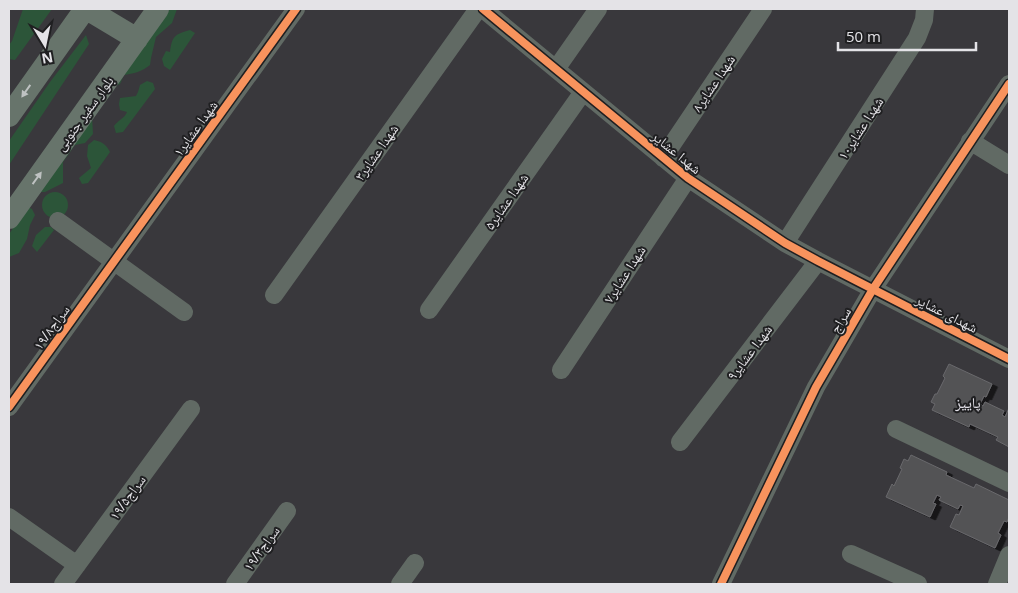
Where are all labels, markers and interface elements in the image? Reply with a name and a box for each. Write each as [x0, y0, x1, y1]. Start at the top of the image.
north arrow [20, 20, 70, 70]
scale bar [838, 20, 976, 52]
text: 50 m [846, 26, 881, 46]
text: N [40, 48, 55, 69]
street label: شهدا عشایر۸ [687, 51, 739, 115]
street label: بلوار سفیر جنوبی [50, 72, 118, 154]
one-way arrow [21, 84, 31, 98]
street label: شهدا عشایر۱۰ [833, 93, 887, 163]
street label: شهدا عشایر۱ [168, 96, 222, 160]
street label: شهدا عشایر۳ [350, 120, 402, 184]
street label: شهدا عشایر [648, 126, 706, 178]
street label: شهدا عشایر۵ [480, 169, 532, 233]
one-way arrow [32, 171, 42, 185]
street label: شهدا عشایر۷ [598, 242, 650, 306]
street label: شهدای عشایر [912, 289, 981, 337]
street label: سراج۱۹/۸ [28, 301, 75, 354]
street label: سراج [825, 304, 856, 337]
street label: شهدا عشایر۹ [722, 320, 776, 384]
district label: پاییز [954, 392, 981, 412]
street label: سراج۱۹/۵ [104, 471, 151, 524]
street label: سراج۱۹/۳ [238, 522, 285, 575]

